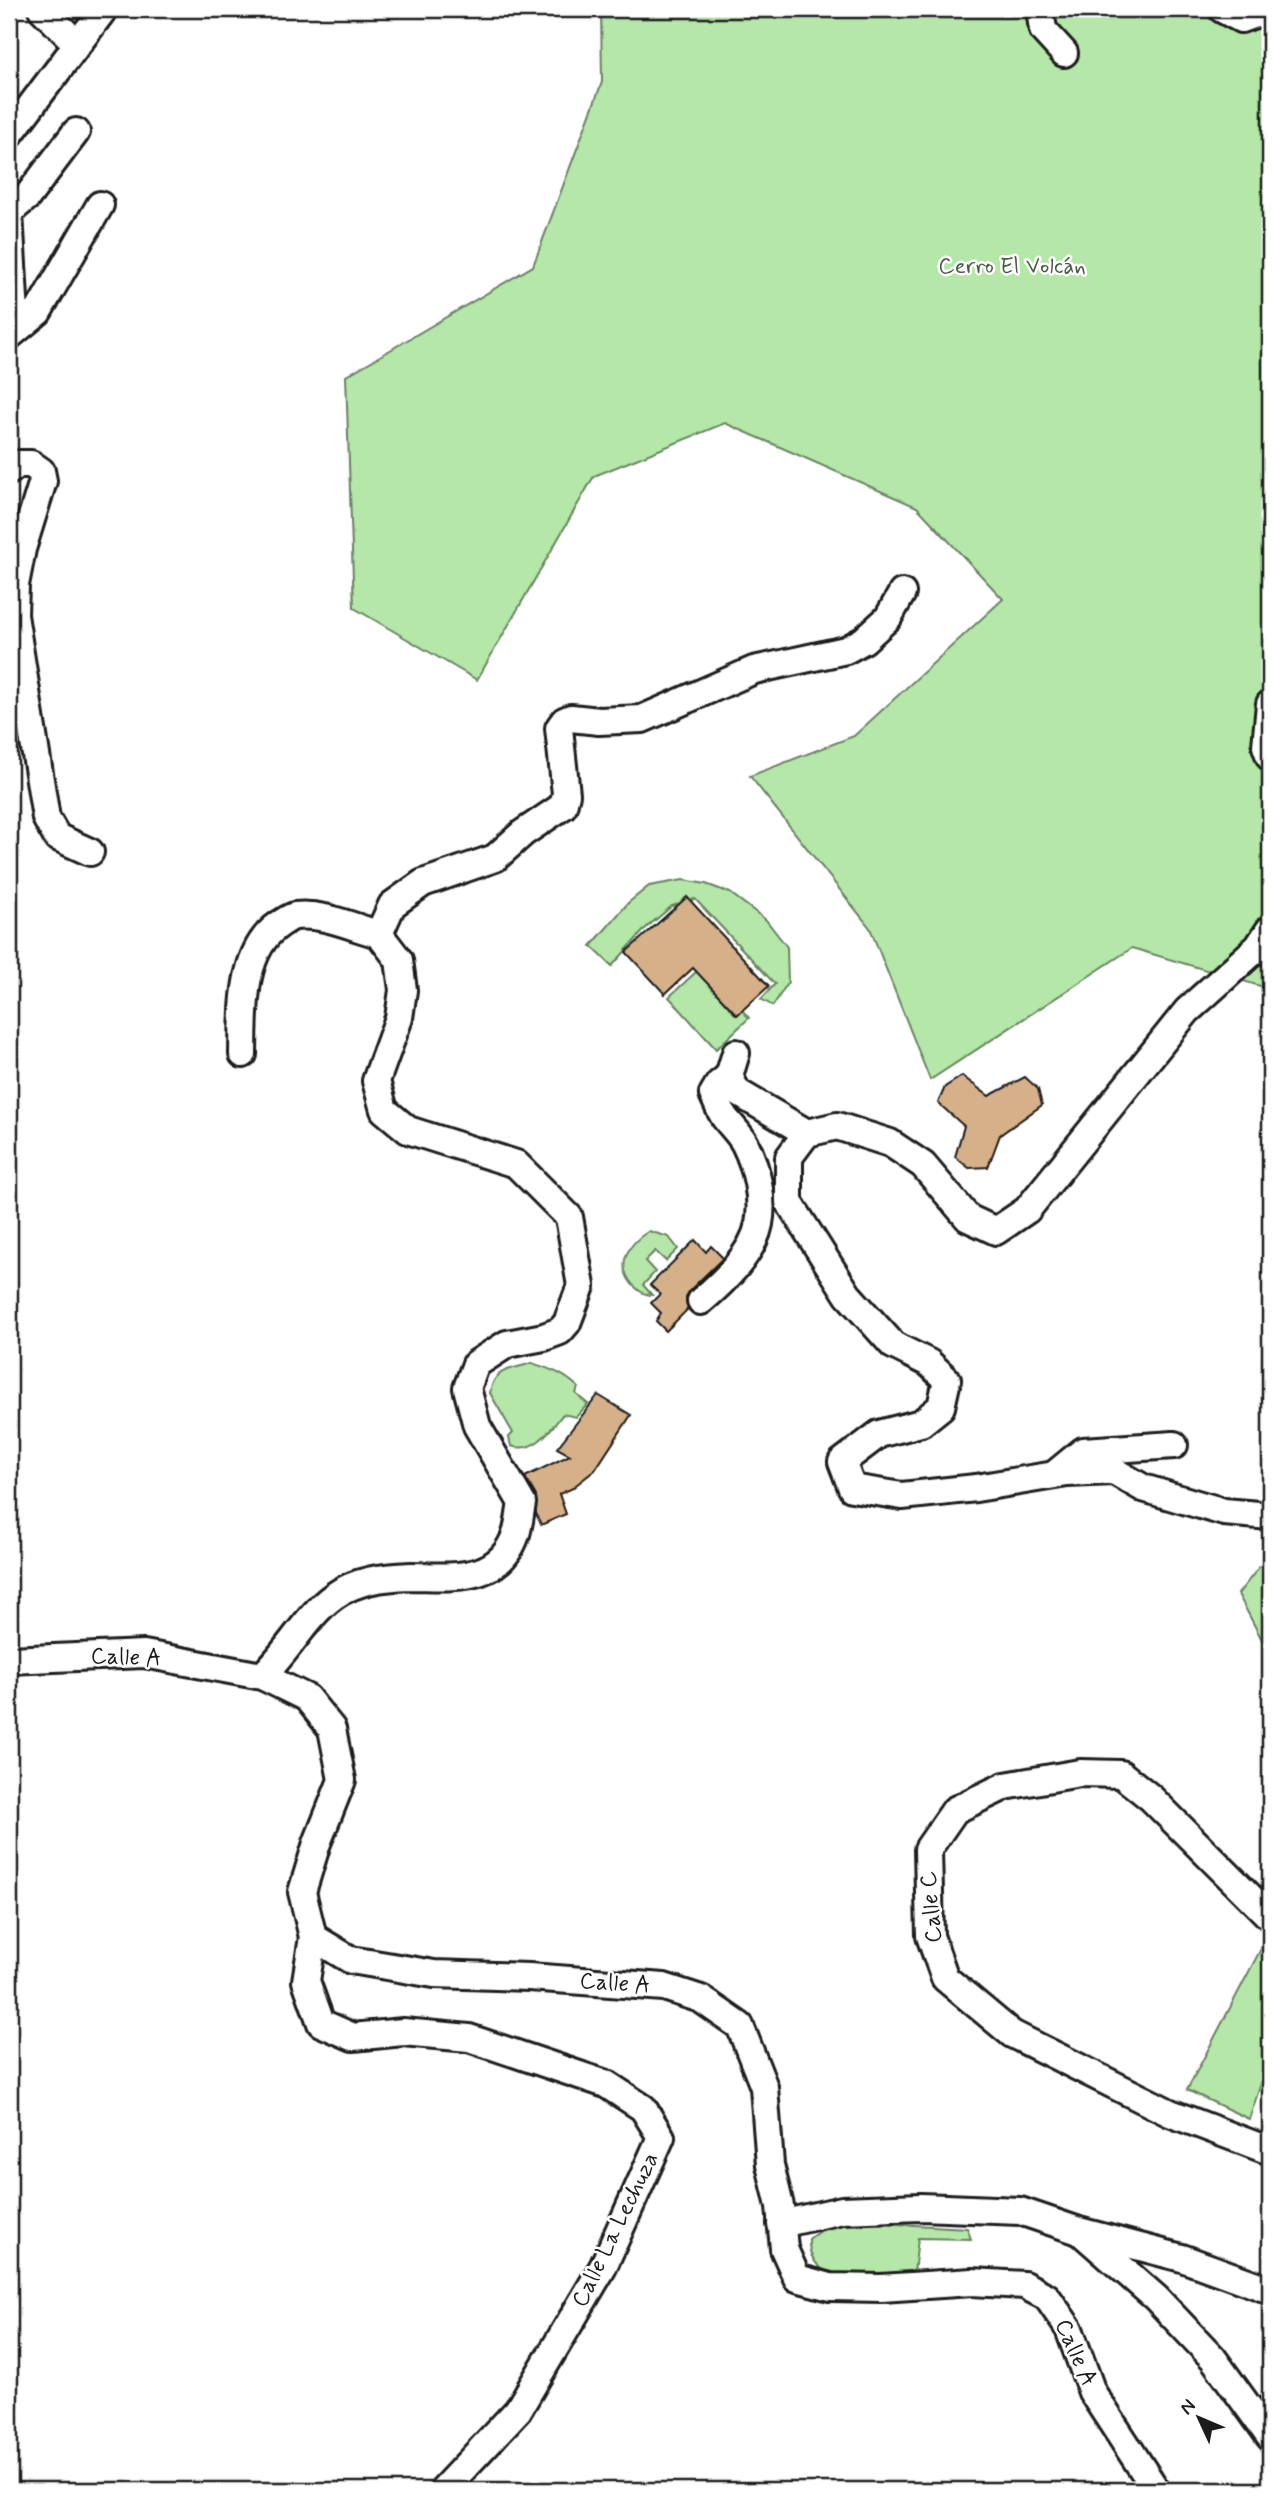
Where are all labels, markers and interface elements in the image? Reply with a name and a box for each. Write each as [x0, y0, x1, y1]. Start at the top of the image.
park label: Cerro El Volcán [938, 252, 1086, 282]
street label: Calle A [90, 1642, 162, 1674]
street label: Calle C [914, 1870, 950, 1944]
street label: Calle A [579, 1967, 651, 2001]
street label: Calle La Lechuza [566, 2148, 666, 2312]
street label: Calle A [1047, 2315, 1103, 2391]
north arrow [1164, 2384, 1234, 2454]
text: N [1174, 2394, 1201, 2420]

